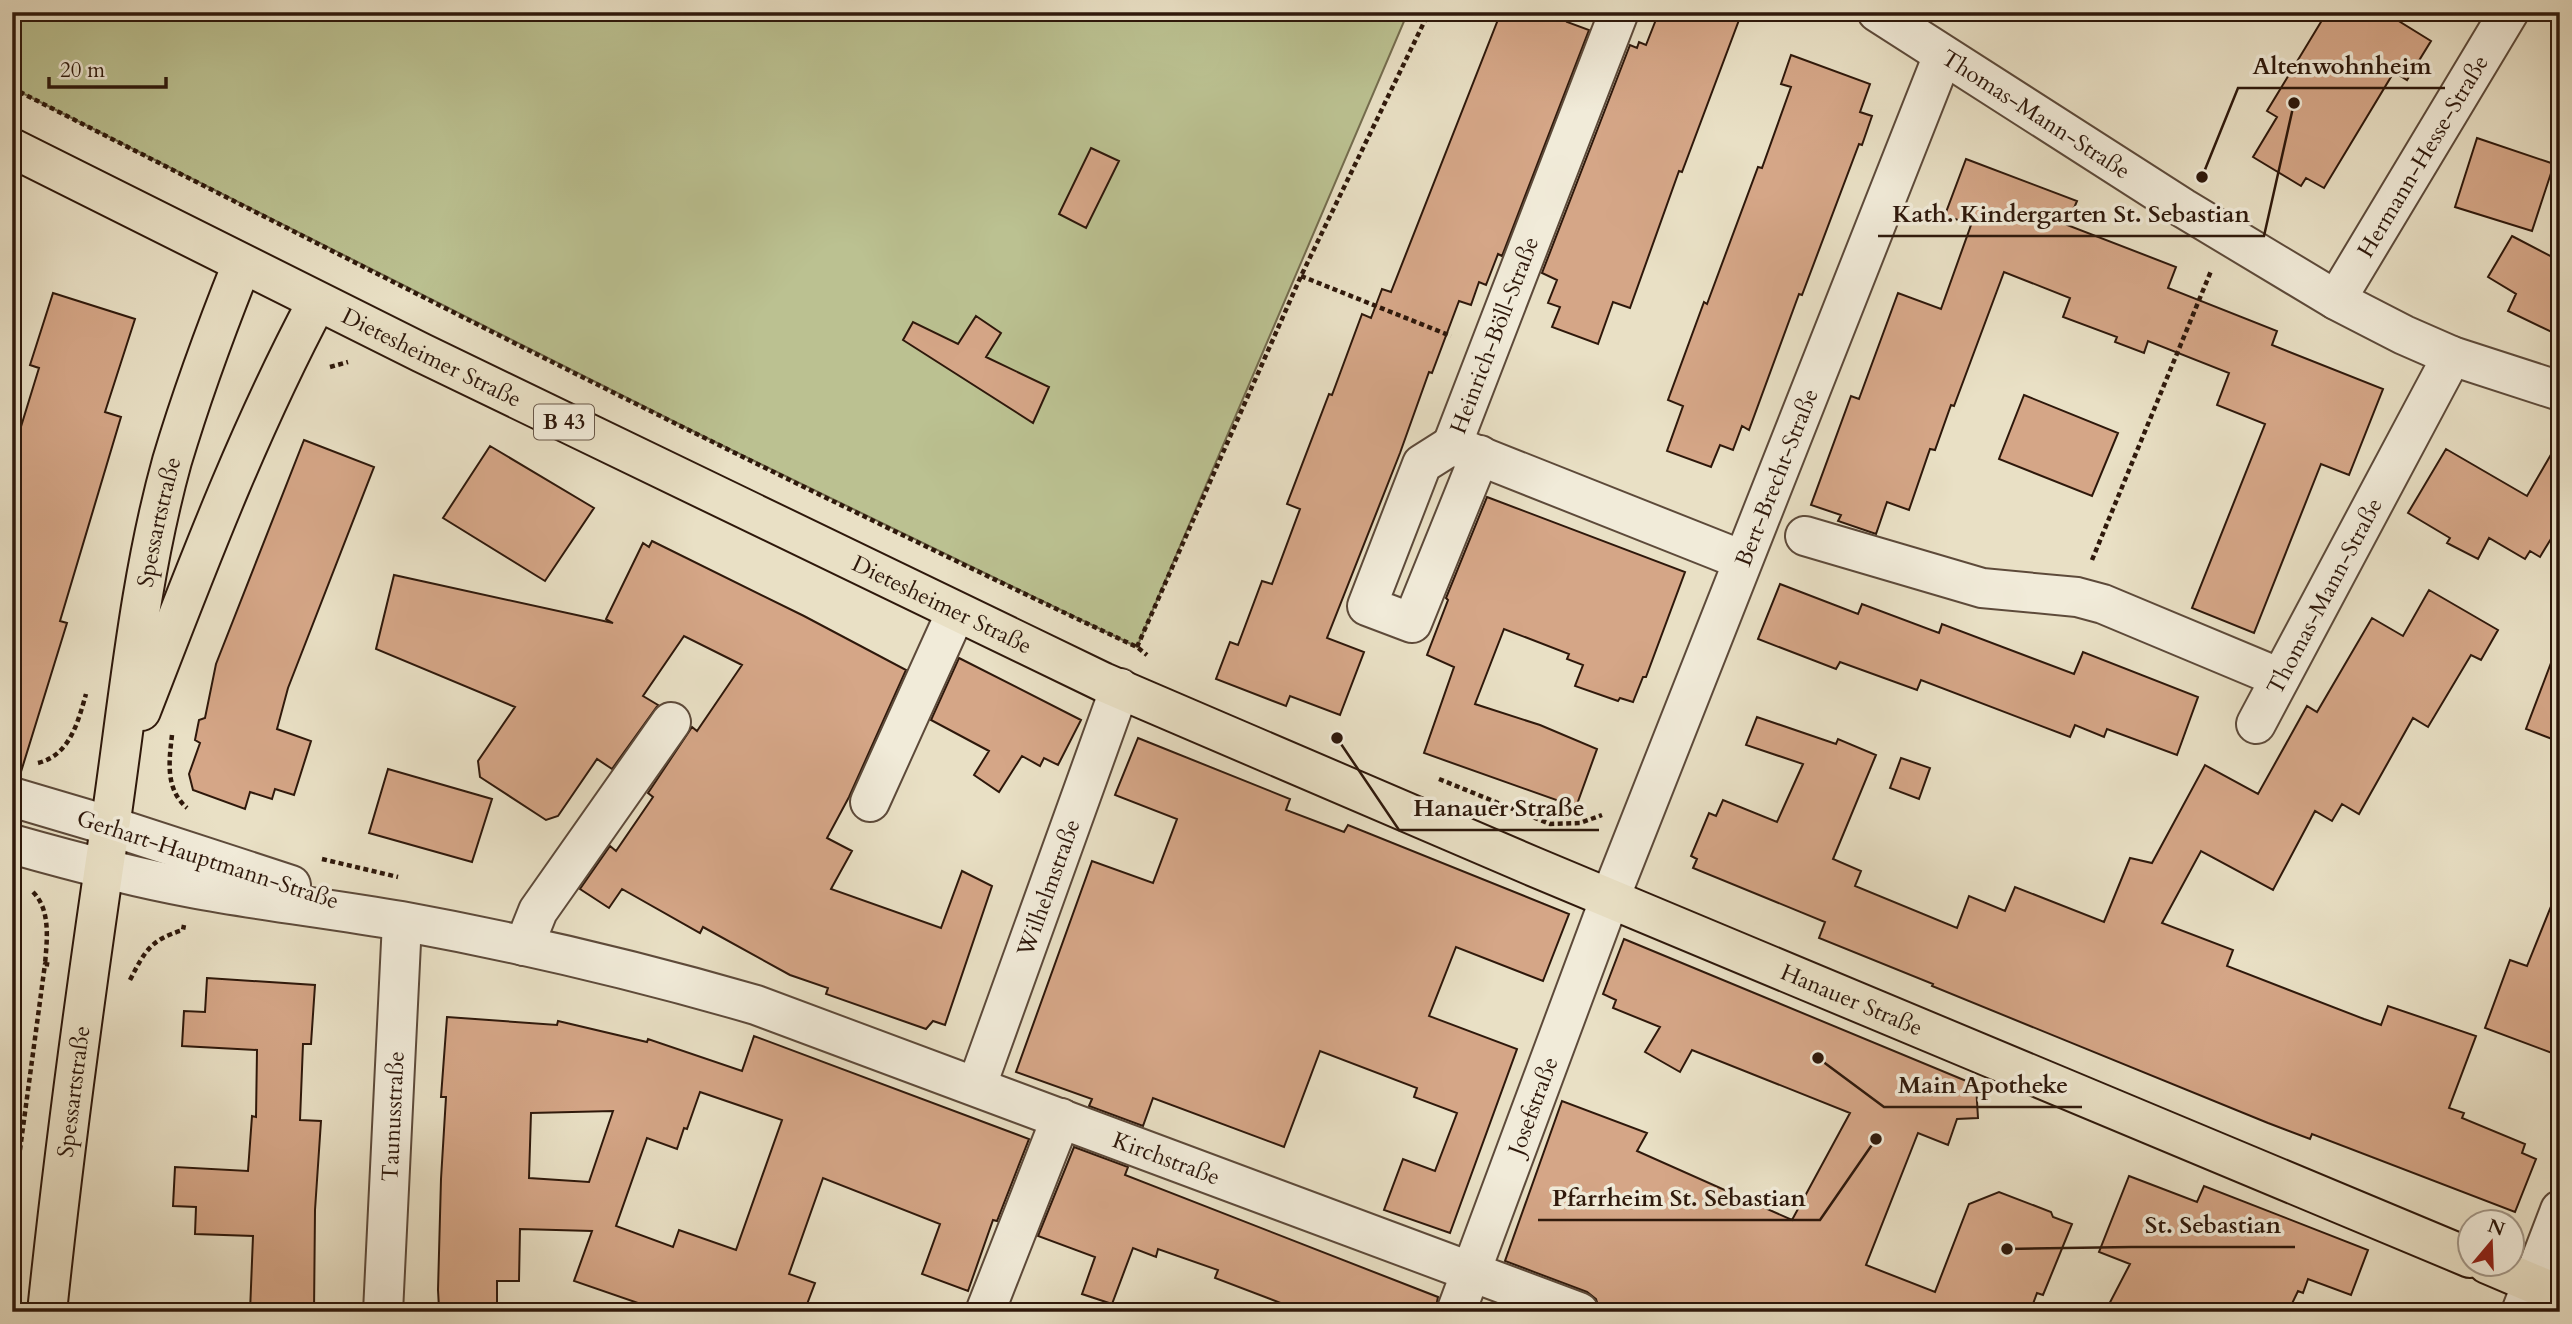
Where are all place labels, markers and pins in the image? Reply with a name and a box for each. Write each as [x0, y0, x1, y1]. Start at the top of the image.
callout: Altenwohnheim [2238, 43, 2445, 88]
callout: Kath. Kindergarten St. Sebastian [1878, 191, 2264, 236]
callout: Hanauer Straße [1399, 785, 1599, 830]
callout: Main Apotheke [1884, 1062, 2082, 1107]
callout: Pfarrheim St. Sebastian [1538, 1175, 1820, 1220]
callout: St. Sebastian [2131, 1202, 2295, 1247]

